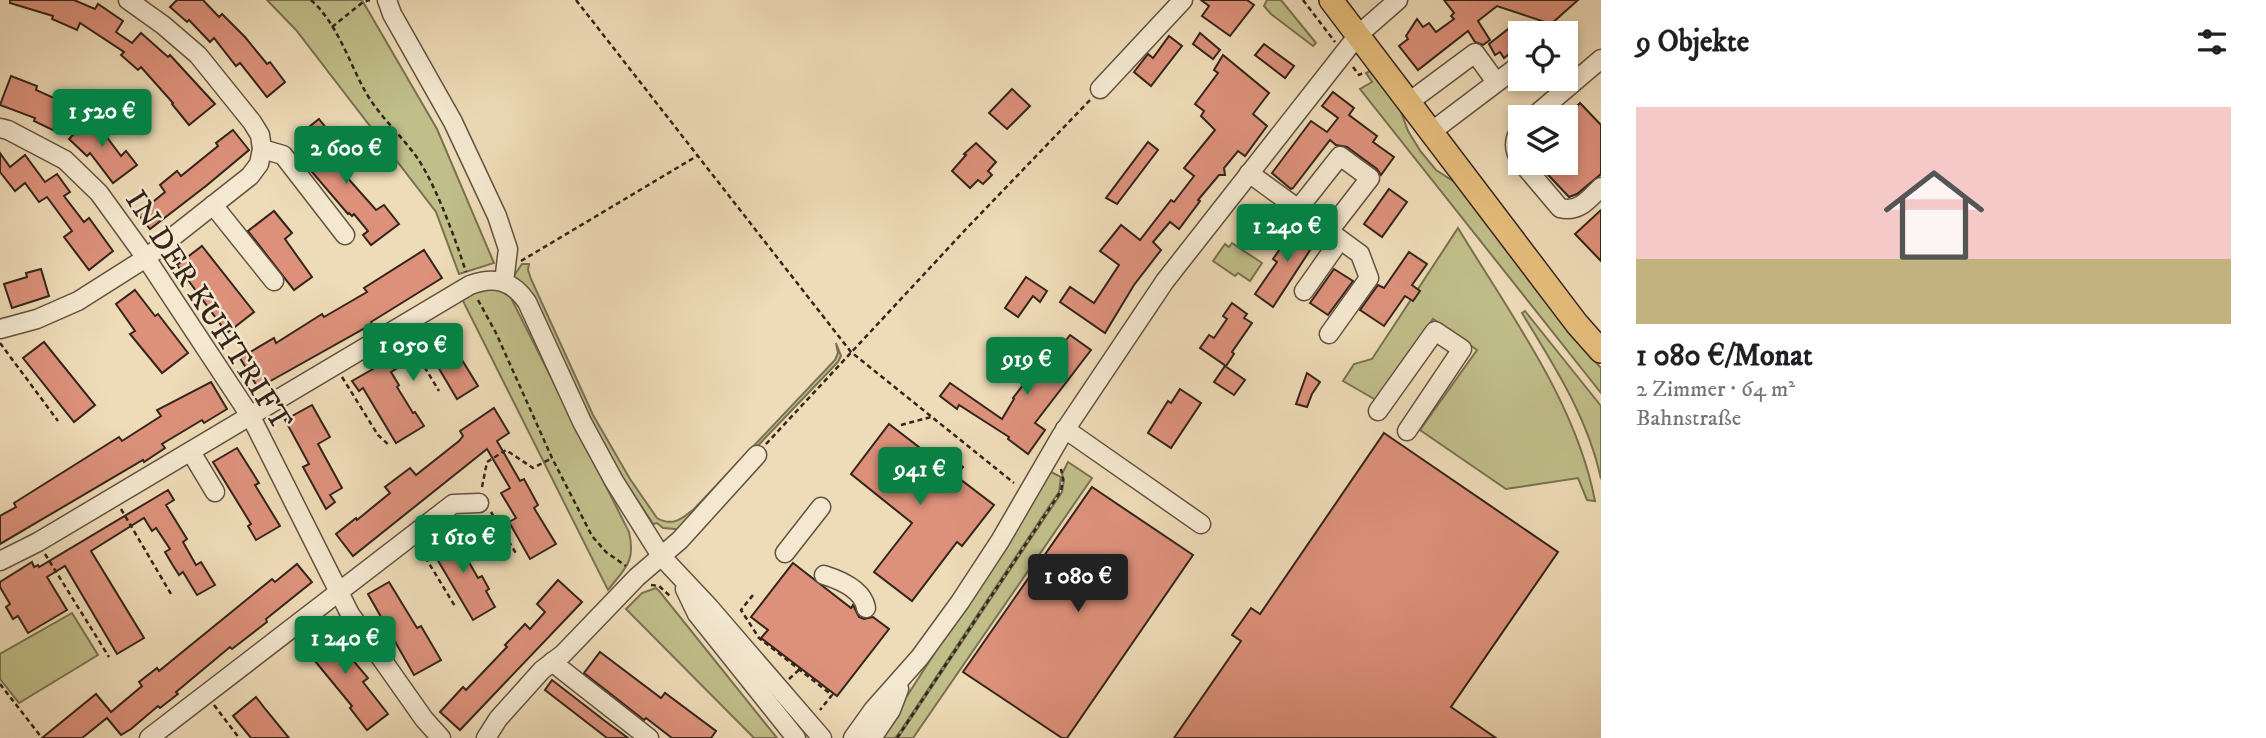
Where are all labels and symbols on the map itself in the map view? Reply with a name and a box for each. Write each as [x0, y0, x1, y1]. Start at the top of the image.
pin: 1 520 € [37, 90, 167, 149]
pin: 2 600 € [281, 127, 411, 186]
street label: IN DER KUHTRIFT [116, 184, 299, 438]
pin: 1 240 € [1222, 204, 1352, 264]
pin: 1 050 € [348, 324, 478, 383]
pin: 919 € [978, 338, 1076, 397]
pin: 941 € [871, 448, 969, 507]
pin: 1 610 € [398, 516, 528, 575]
pin: 1 080 € [1013, 554, 1143, 614]
pin: 1 240 € [280, 616, 410, 676]

